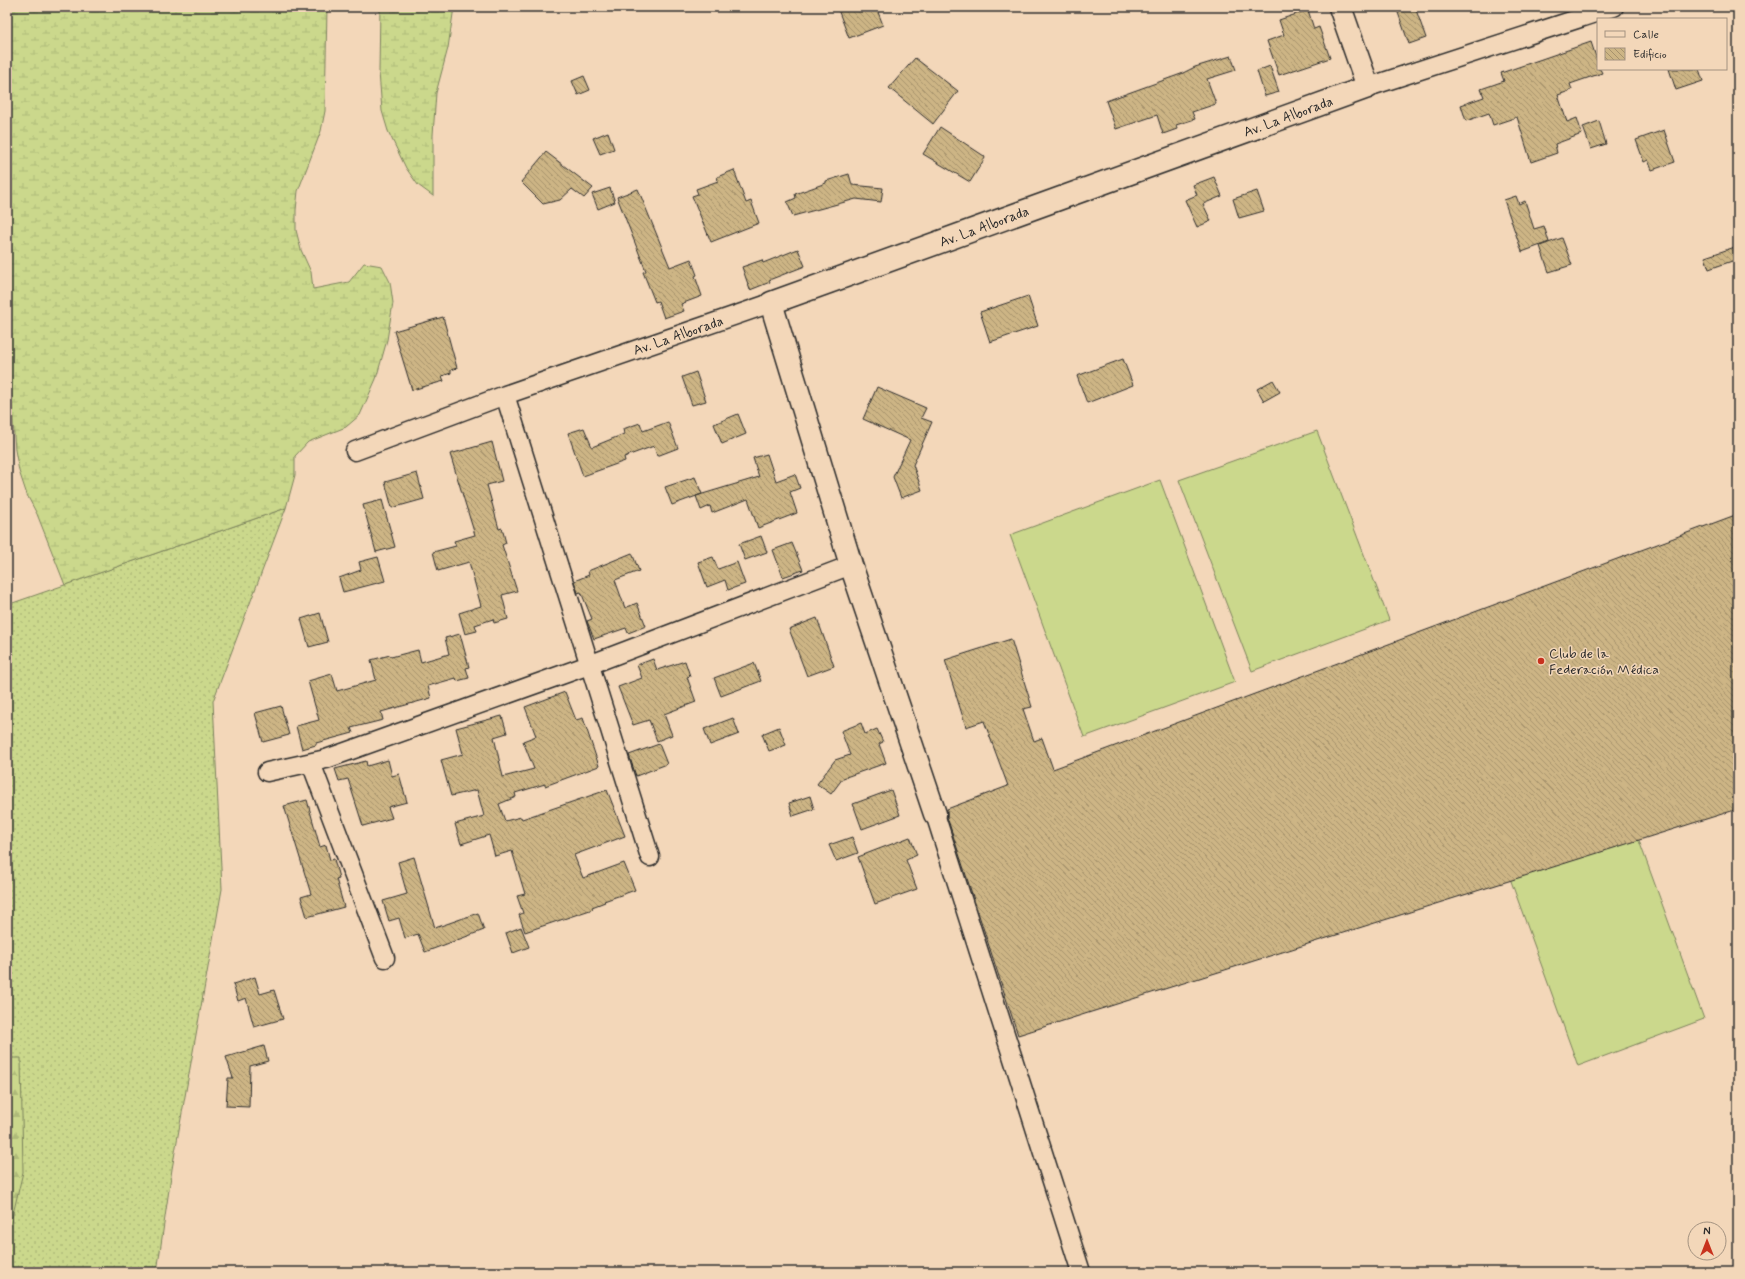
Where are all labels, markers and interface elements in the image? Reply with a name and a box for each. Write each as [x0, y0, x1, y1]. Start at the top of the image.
legend [1597, 18, 1727, 70]
text: Calle [1633, 27, 1659, 43]
text: Edificio [1633, 47, 1667, 63]
street label: Av. La Alborada [1241, 92, 1336, 142]
street label: Av. La Alborada [937, 202, 1032, 252]
street label: Av. La Alborada [631, 312, 726, 360]
place label: Club de la Federación Médica [1549, 645, 1659, 679]
marker: Club de la Federación Médica [1536, 656, 1546, 666]
north arrow [1687, 1221, 1727, 1261]
text: N [1703, 1225, 1711, 1239]

